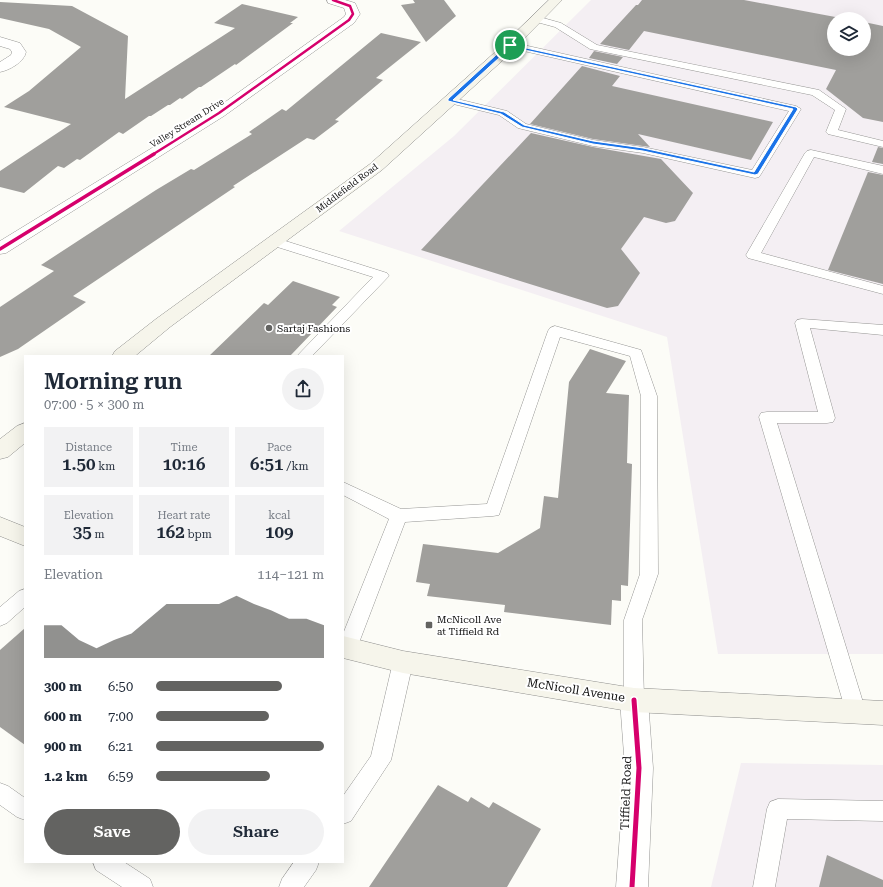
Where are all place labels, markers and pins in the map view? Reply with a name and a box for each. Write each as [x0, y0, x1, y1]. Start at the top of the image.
pin [493, 28, 527, 62]
marker: Sartaj Fashions [264, 323, 274, 333]
place label: Sartaj Fashions [277, 323, 350, 334]
place label: McNicoll Ave at Tiffield Rd [437, 614, 502, 637]
marker: McNicoll Ave at Tiffield Rd [424, 620, 434, 630]

